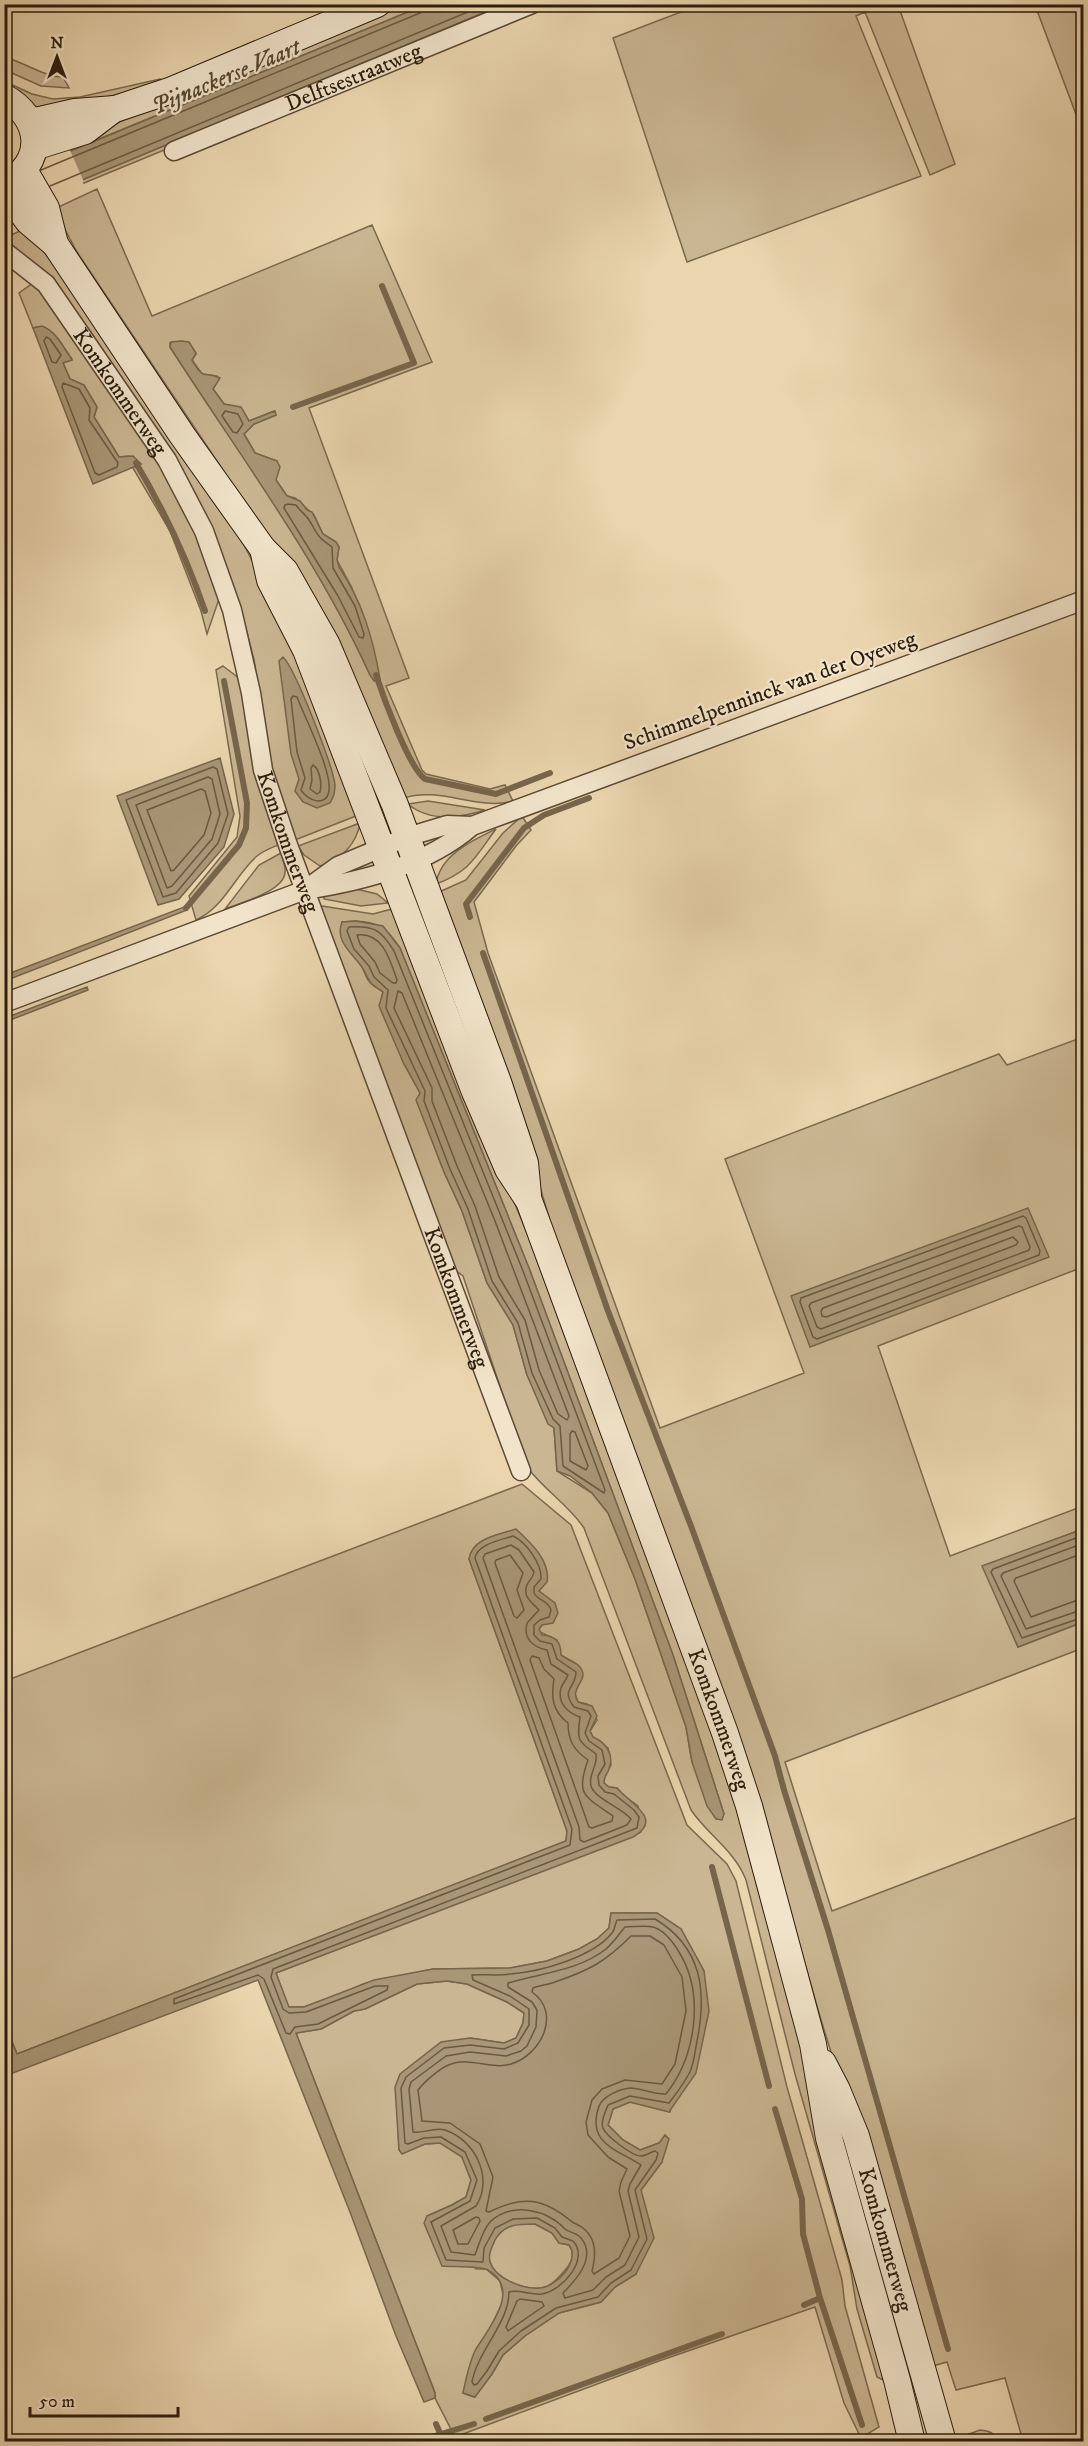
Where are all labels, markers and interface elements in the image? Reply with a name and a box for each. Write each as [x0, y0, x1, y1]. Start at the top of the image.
north arrow [27, 27, 87, 87]
water label: Pijnackerse Vaart [147, 32, 306, 122]
text: N [50, 33, 64, 53]
street label: Delftsestraatweg [281, 37, 426, 117]
street label: Komkommerweg [67, 323, 173, 461]
street label: Schimmelpenninck van der Oyeweg [620, 625, 920, 757]
street label: Komkommerweg [251, 768, 326, 917]
street label: Komkommerweg [418, 1223, 495, 1372]
street label: Komkommerweg [682, 1645, 756, 1794]
street label: Komkommerweg [852, 2165, 919, 2315]
scale bar [30, 2380, 178, 2418]
text: 50 m [39, 2391, 75, 2413]

